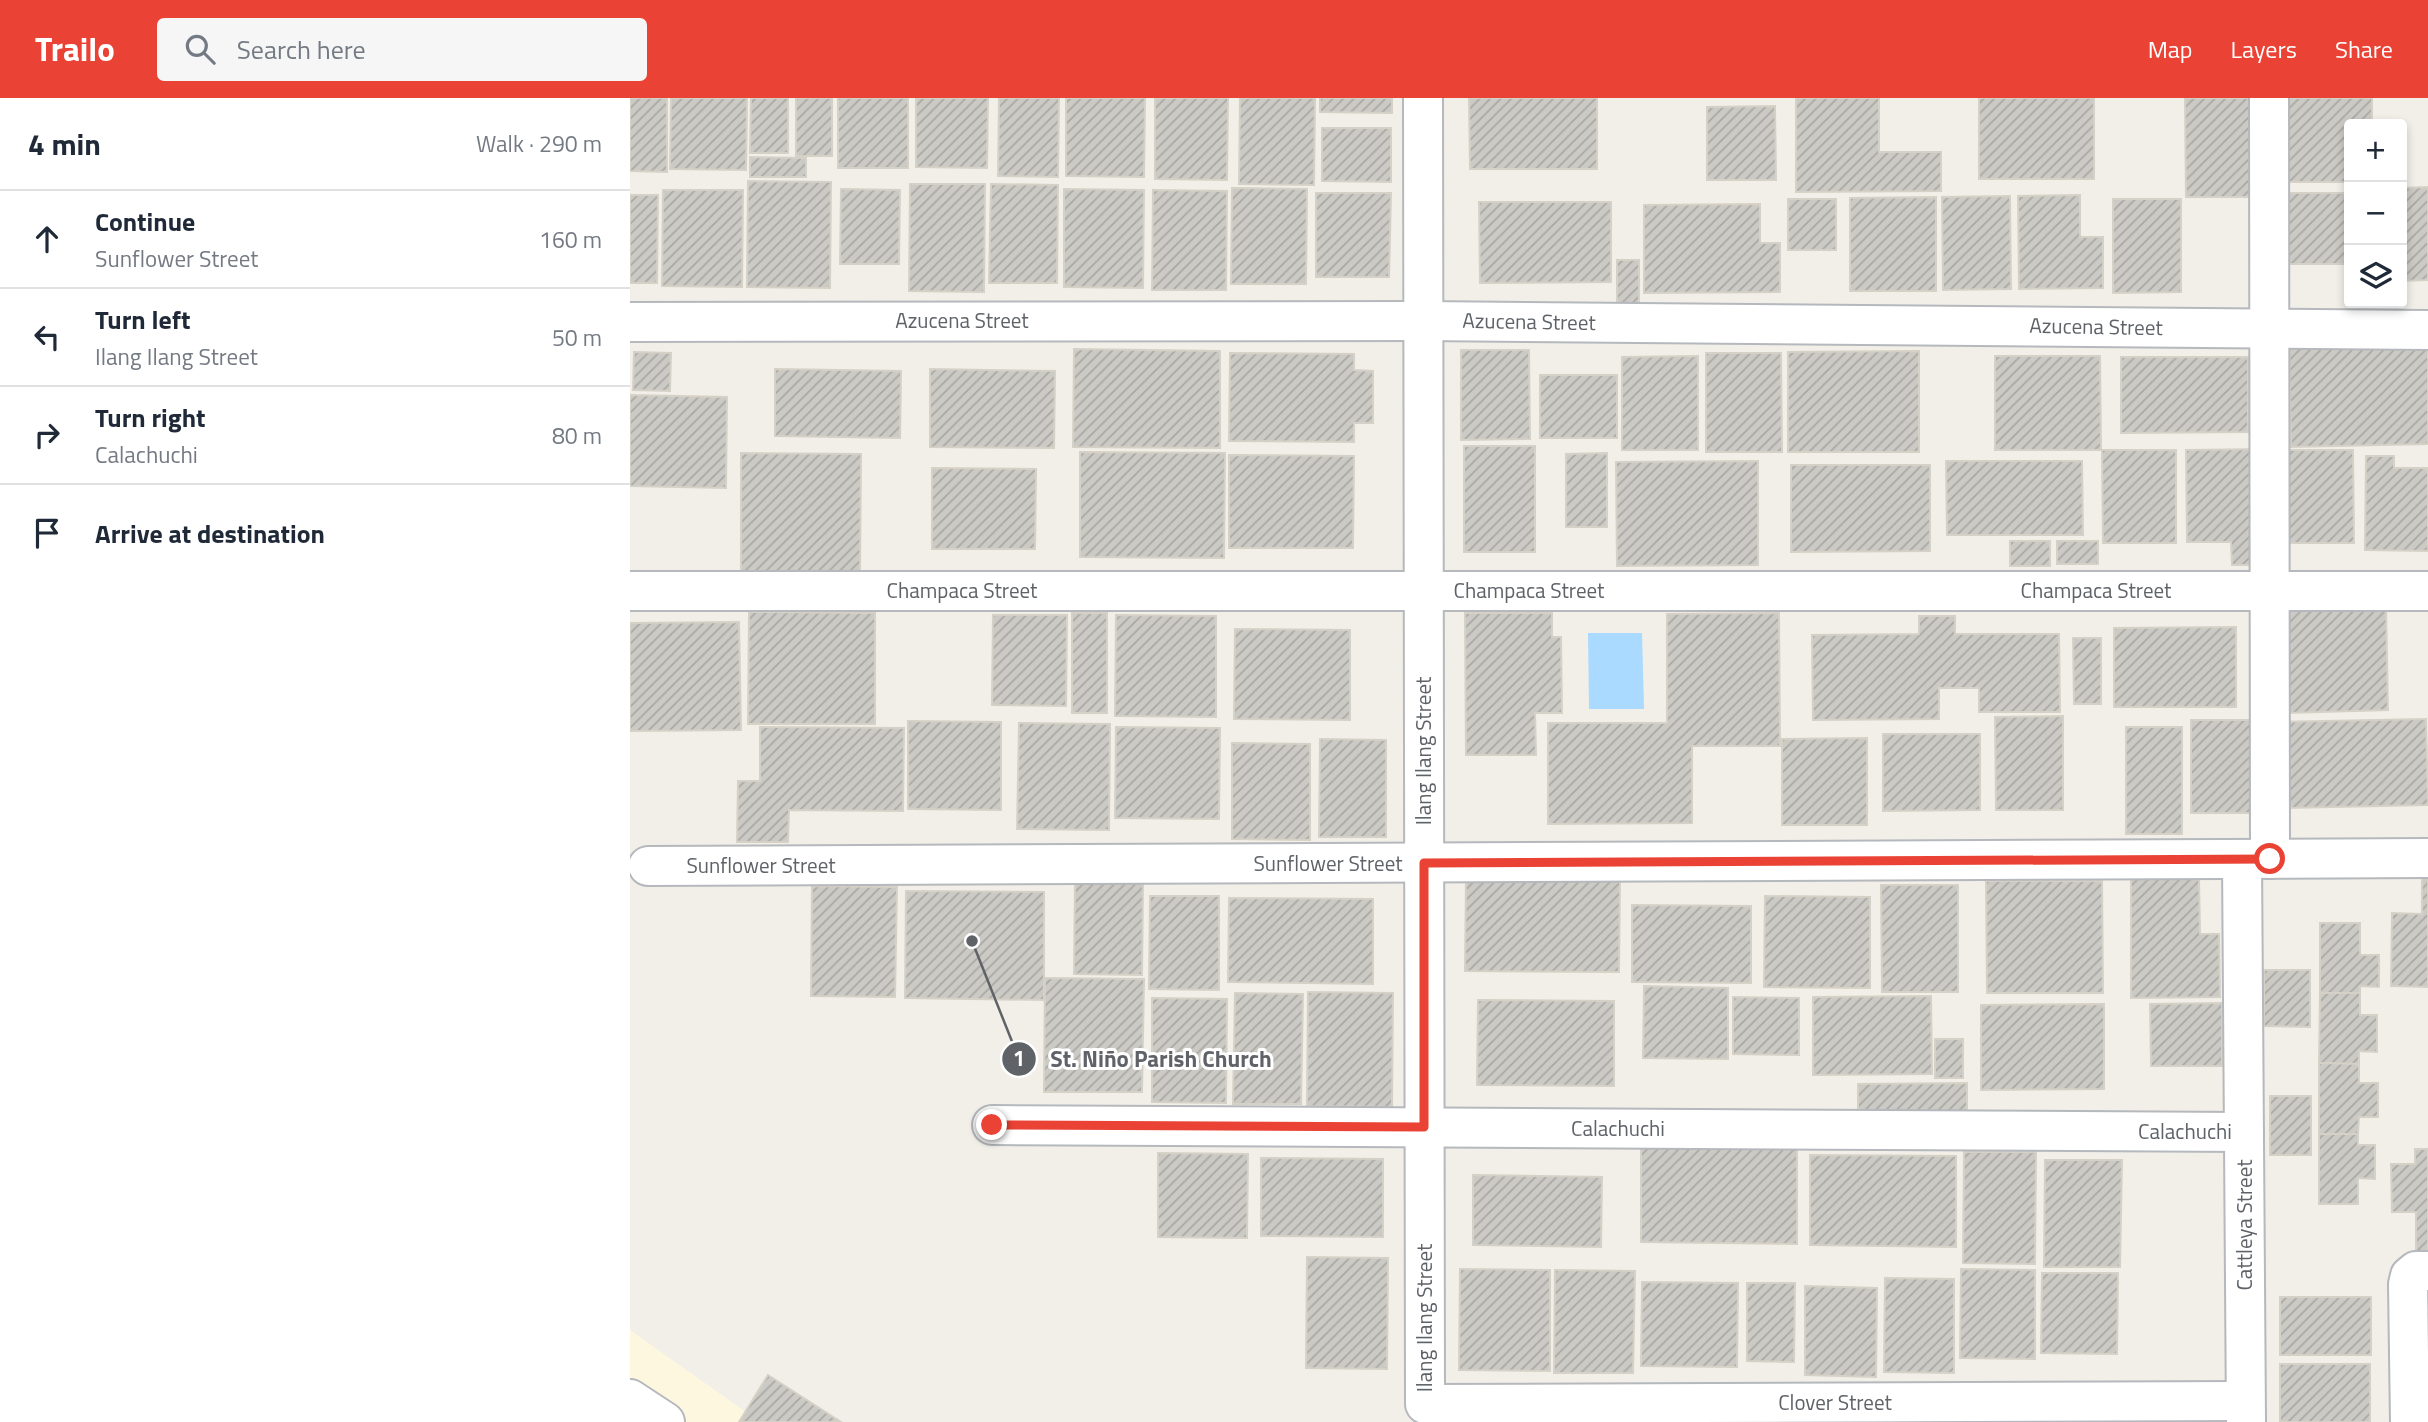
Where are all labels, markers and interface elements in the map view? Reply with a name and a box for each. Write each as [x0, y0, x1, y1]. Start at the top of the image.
search box [157, 18, 647, 81]
text: Trailo [35, 24, 115, 74]
icon: search [181, 30, 219, 68]
text: Search here [237, 30, 366, 69]
text: Map [2148, 31, 2193, 67]
text: Layers [2231, 31, 2297, 67]
text: Share [2335, 31, 2393, 67]
map controls [2344, 119, 2407, 308]
button: + [2344, 119, 2407, 182]
text: 4 min [28, 121, 101, 167]
text: Walk · 290 m [476, 126, 602, 161]
button: − [2344, 182, 2407, 245]
text: Continue [95, 202, 195, 241]
icon: ahead [28, 220, 66, 258]
text: 160 m [539, 222, 602, 257]
text: Sunflower Street [95, 241, 258, 276]
button: layers [2344, 245, 2407, 308]
text: Turn left [95, 300, 190, 339]
street label: Azucena Street [895, 304, 1029, 336]
street label: Azucena Street [1462, 304, 1597, 338]
street label: Azucena Street [2029, 309, 2164, 343]
icon: left [28, 318, 66, 356]
text: 50 m [552, 320, 602, 355]
text: Ilang Ilang Street [95, 339, 258, 374]
text: Turn right [95, 398, 206, 437]
icon: right [28, 416, 66, 454]
text: 80 m [552, 418, 602, 453]
text: Calachuchi [95, 437, 198, 472]
icon: arrive [28, 514, 66, 552]
text: Arrive at destination [95, 514, 325, 553]
street label: Champaca Street [887, 574, 1038, 606]
street label: Champaca Street [1454, 574, 1605, 606]
street label: Champaca Street [2021, 574, 2172, 606]
street label: Ilang Ilang Street [1407, 676, 1439, 825]
route start [2254, 843, 2285, 874]
street label: Sunflower Street [1253, 847, 1403, 879]
street label: Sunflower Street [686, 849, 836, 881]
callout: St. Niño Parish Church [1001, 1037, 1285, 1081]
text: St. Niño Parish Church [1050, 1041, 1272, 1076]
text: 1 [1013, 1042, 1025, 1074]
route end [976, 1109, 1007, 1140]
street label: Calachuchi [1571, 1112, 1665, 1144]
street label: Calachuchi [2138, 1115, 2232, 1147]
street label: Cattleya Street [2228, 1159, 2260, 1291]
street label: Ilang Ilang Street [1408, 1243, 1440, 1392]
street label: Clover Street [1778, 1386, 1892, 1418]

